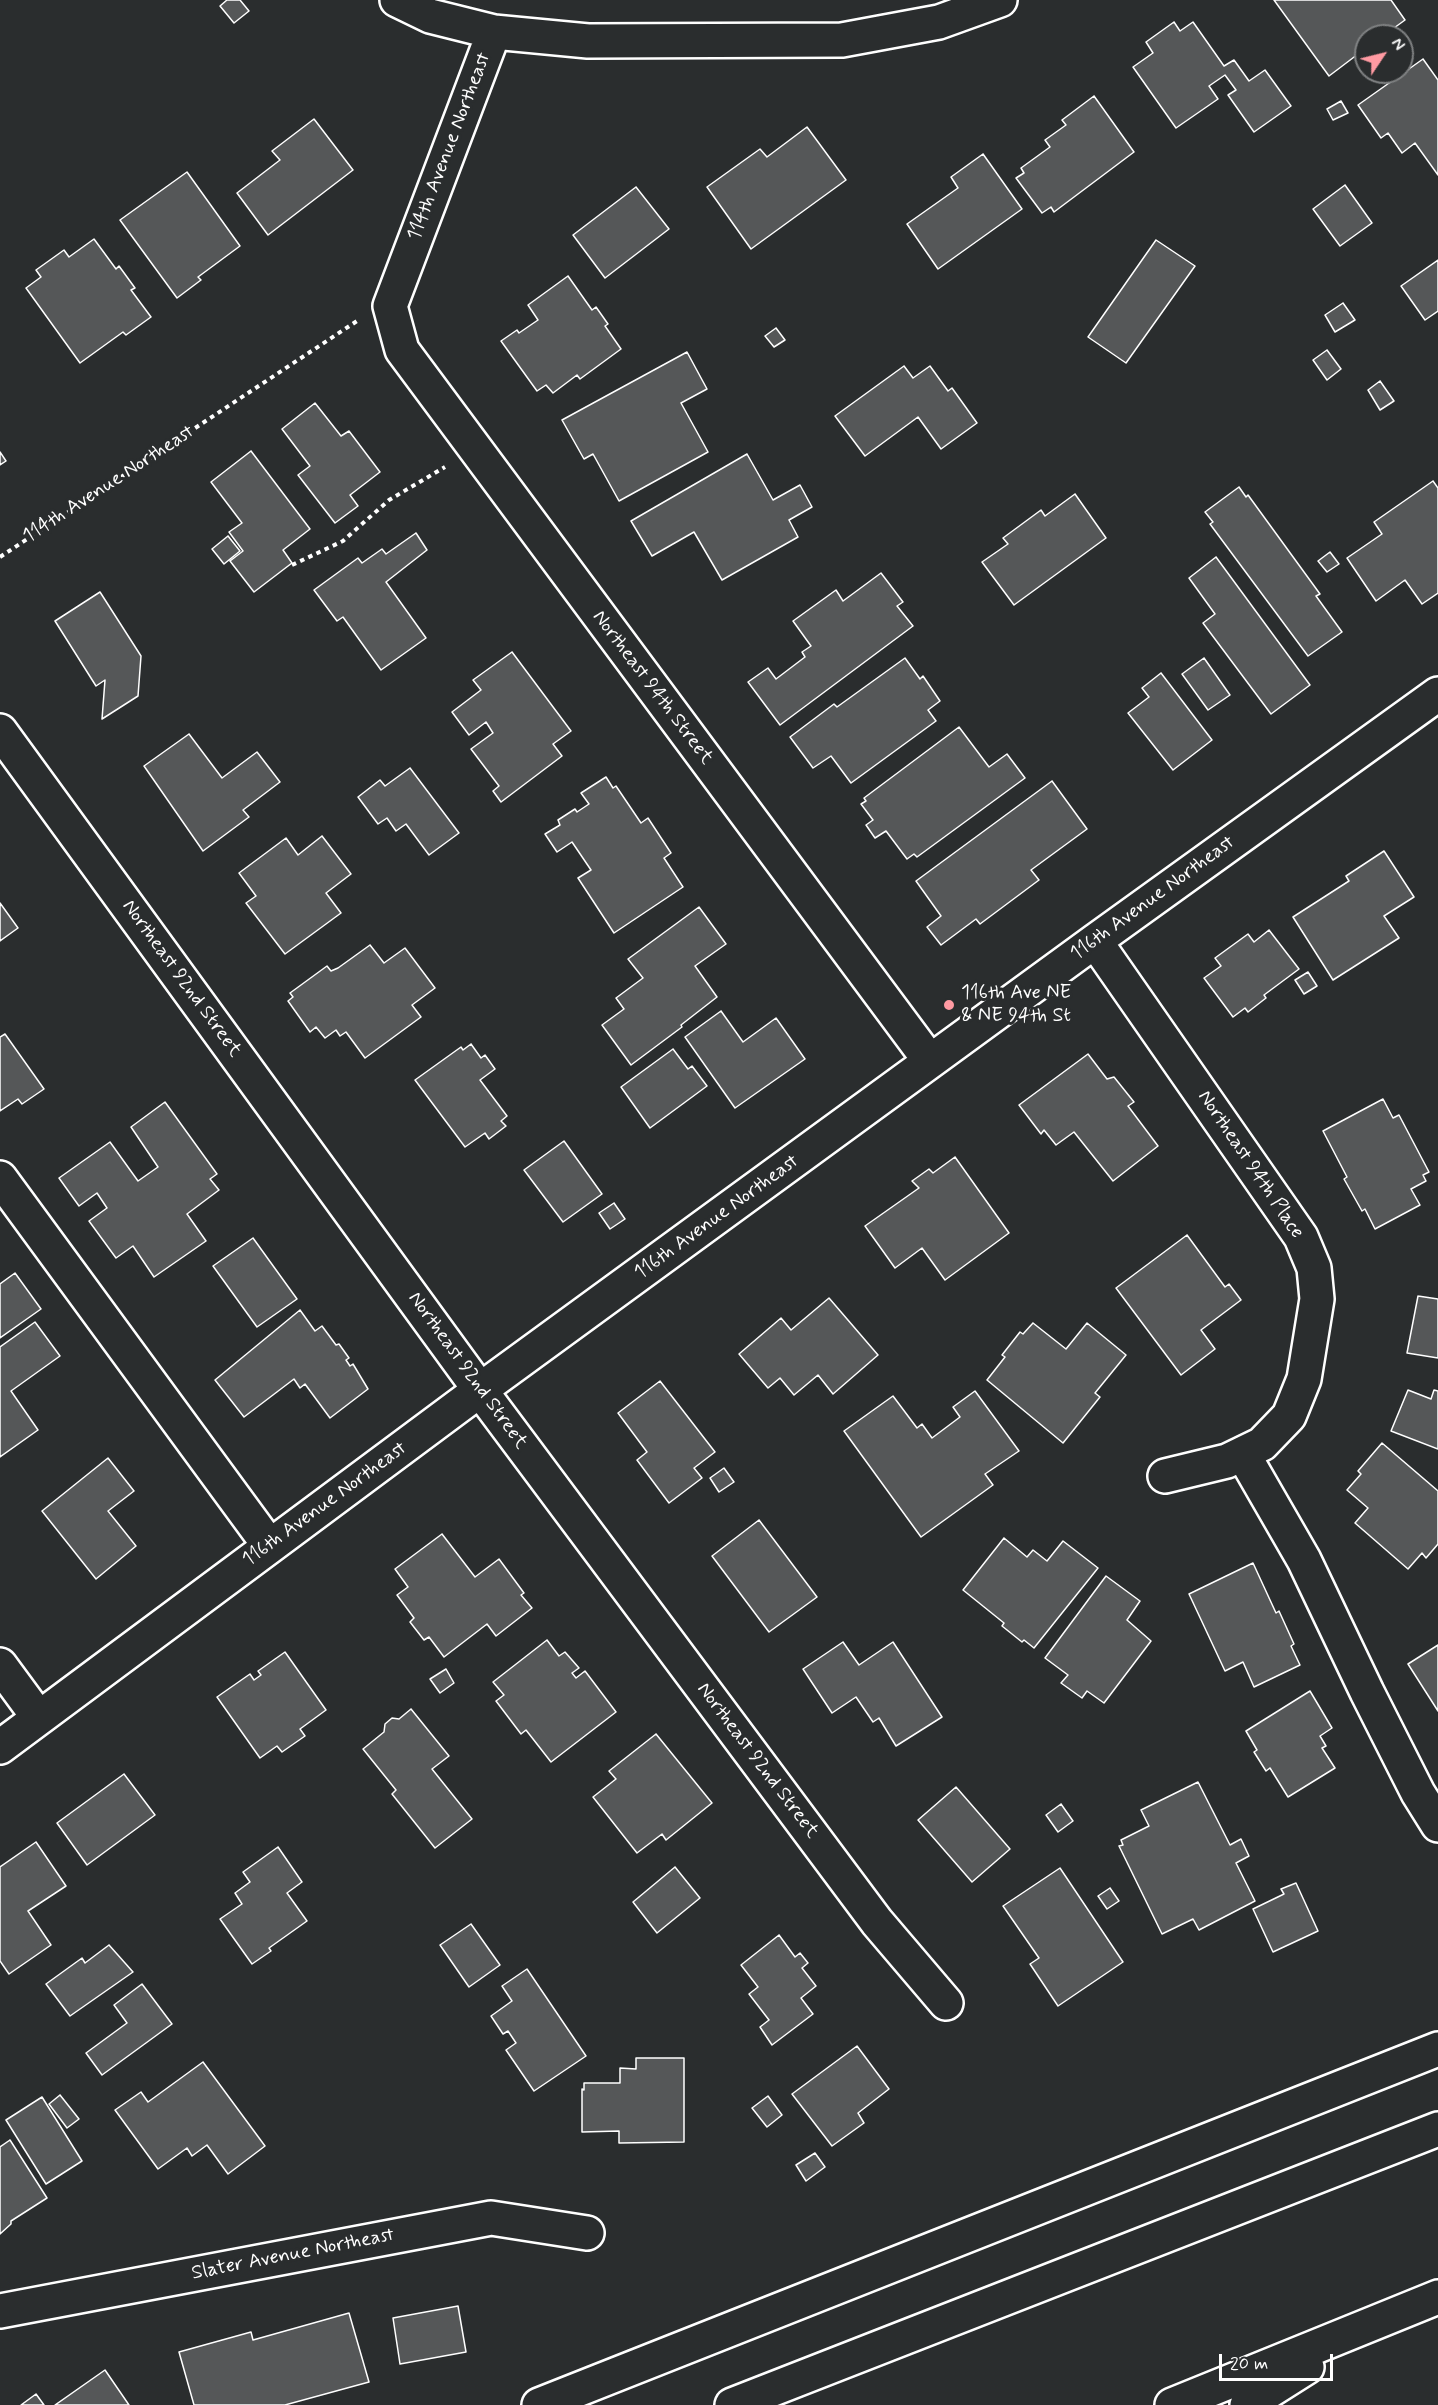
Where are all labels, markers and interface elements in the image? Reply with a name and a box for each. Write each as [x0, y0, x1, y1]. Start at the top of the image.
north arrow [1354, 24, 1414, 84]
text: N [1386, 34, 1409, 55]
street label: 114th Avenue Northeast [403, 50, 497, 244]
street label: 114th Avenue Northeast [19, 421, 199, 549]
street label: Northeast 94th Street [586, 606, 718, 770]
street label: 116th Avenue Northeast [1066, 831, 1240, 967]
street label: Northeast 92nd Street [116, 896, 246, 1062]
place label: 116th Ave NE & NE 94th St [961, 982, 1071, 1029]
marker: 116th Ave NE & NE 94th St [942, 998, 956, 1012]
street label: Northeast 94th Place [1192, 1086, 1308, 1244]
street label: 116th Avenue Northeast [630, 1150, 804, 1286]
street label: Northeast 92nd Street [402, 1288, 532, 1454]
street label: 116th Avenue Northeast [238, 1437, 412, 1573]
street label: Northeast 92nd Street [691, 1679, 823, 1843]
street label: Slater Avenue Northeast [190, 2224, 396, 2286]
scale bar [1222, 2342, 1336, 2380]
text: 20 m [1230, 2352, 1268, 2376]

